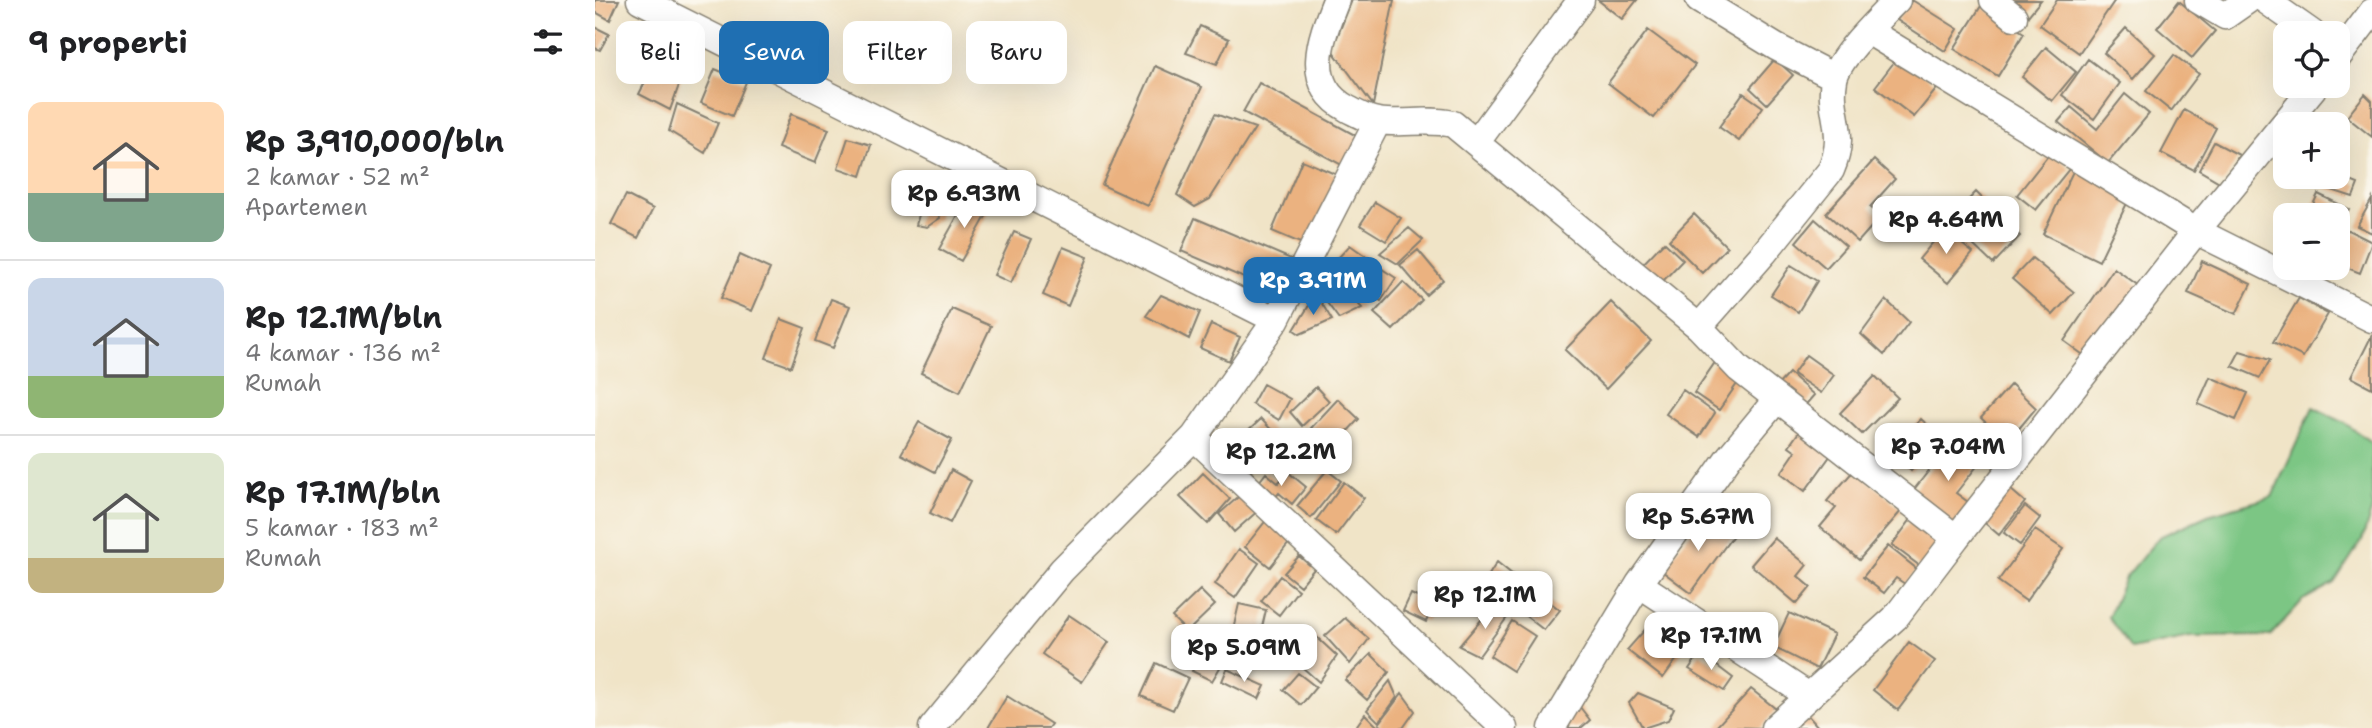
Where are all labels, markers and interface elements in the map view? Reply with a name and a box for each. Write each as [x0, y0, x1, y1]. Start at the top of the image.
chip: Beli [616, 21, 705, 84]
chip: Sewa [719, 21, 829, 84]
chip: Filter [843, 21, 952, 84]
chip: Baru [966, 21, 1067, 84]
map controls [2273, 21, 2350, 280]
button: locate [2273, 21, 2350, 98]
text: 9 properti [28, 22, 188, 63]
icon: filters [529, 23, 567, 61]
button: + [2273, 112, 2350, 189]
text: Rp 3,910,000/bln [245, 121, 504, 162]
icon: home [84, 130, 168, 214]
text: 2 kamar · 52 m² [245, 162, 430, 192]
pin: Rp 6.93M [892, 170, 1036, 230]
text: Rp 6.93M [907, 178, 1021, 208]
text: Apartemen [245, 192, 368, 222]
pin: Rp 4.64M [1874, 196, 2018, 256]
button: − [2273, 203, 2350, 280]
text: Rp 4.64M [1888, 204, 2004, 234]
pin: Rp 3.91M [1241, 258, 1385, 317]
text: Rp 3.91M [1259, 265, 1367, 295]
text: Rp 12.1M/bln [245, 297, 442, 338]
icon: home [84, 306, 168, 390]
text: 4 kamar · 136 m² [245, 338, 441, 368]
text: Rumah [245, 368, 322, 398]
pin: Rp 7.04M [1876, 424, 2020, 483]
pin: Rp 12.2M [1209, 428, 1353, 488]
text: Rp 7.04M [1891, 431, 2005, 461]
text: Rp 12.2M [1226, 436, 1336, 466]
text: Rp 17.1M/bln [245, 472, 441, 513]
icon: home [84, 481, 168, 565]
pin: Rp 5.67M [1626, 494, 1770, 553]
text: Rp 5.67M [1642, 501, 1754, 531]
text: 5 kamar · 183 m² [245, 513, 439, 543]
text: Rumah [245, 543, 322, 573]
pin: Rp 12.1M [1413, 572, 1557, 631]
text: Rp 12.1M [1434, 579, 1536, 609]
pin: Rp 17.1M [1639, 612, 1783, 672]
text: Rp 17.1M [1660, 620, 1762, 650]
pin: Rp 5.09M [1172, 624, 1316, 684]
text: Rp 5.09M [1187, 632, 1301, 662]

